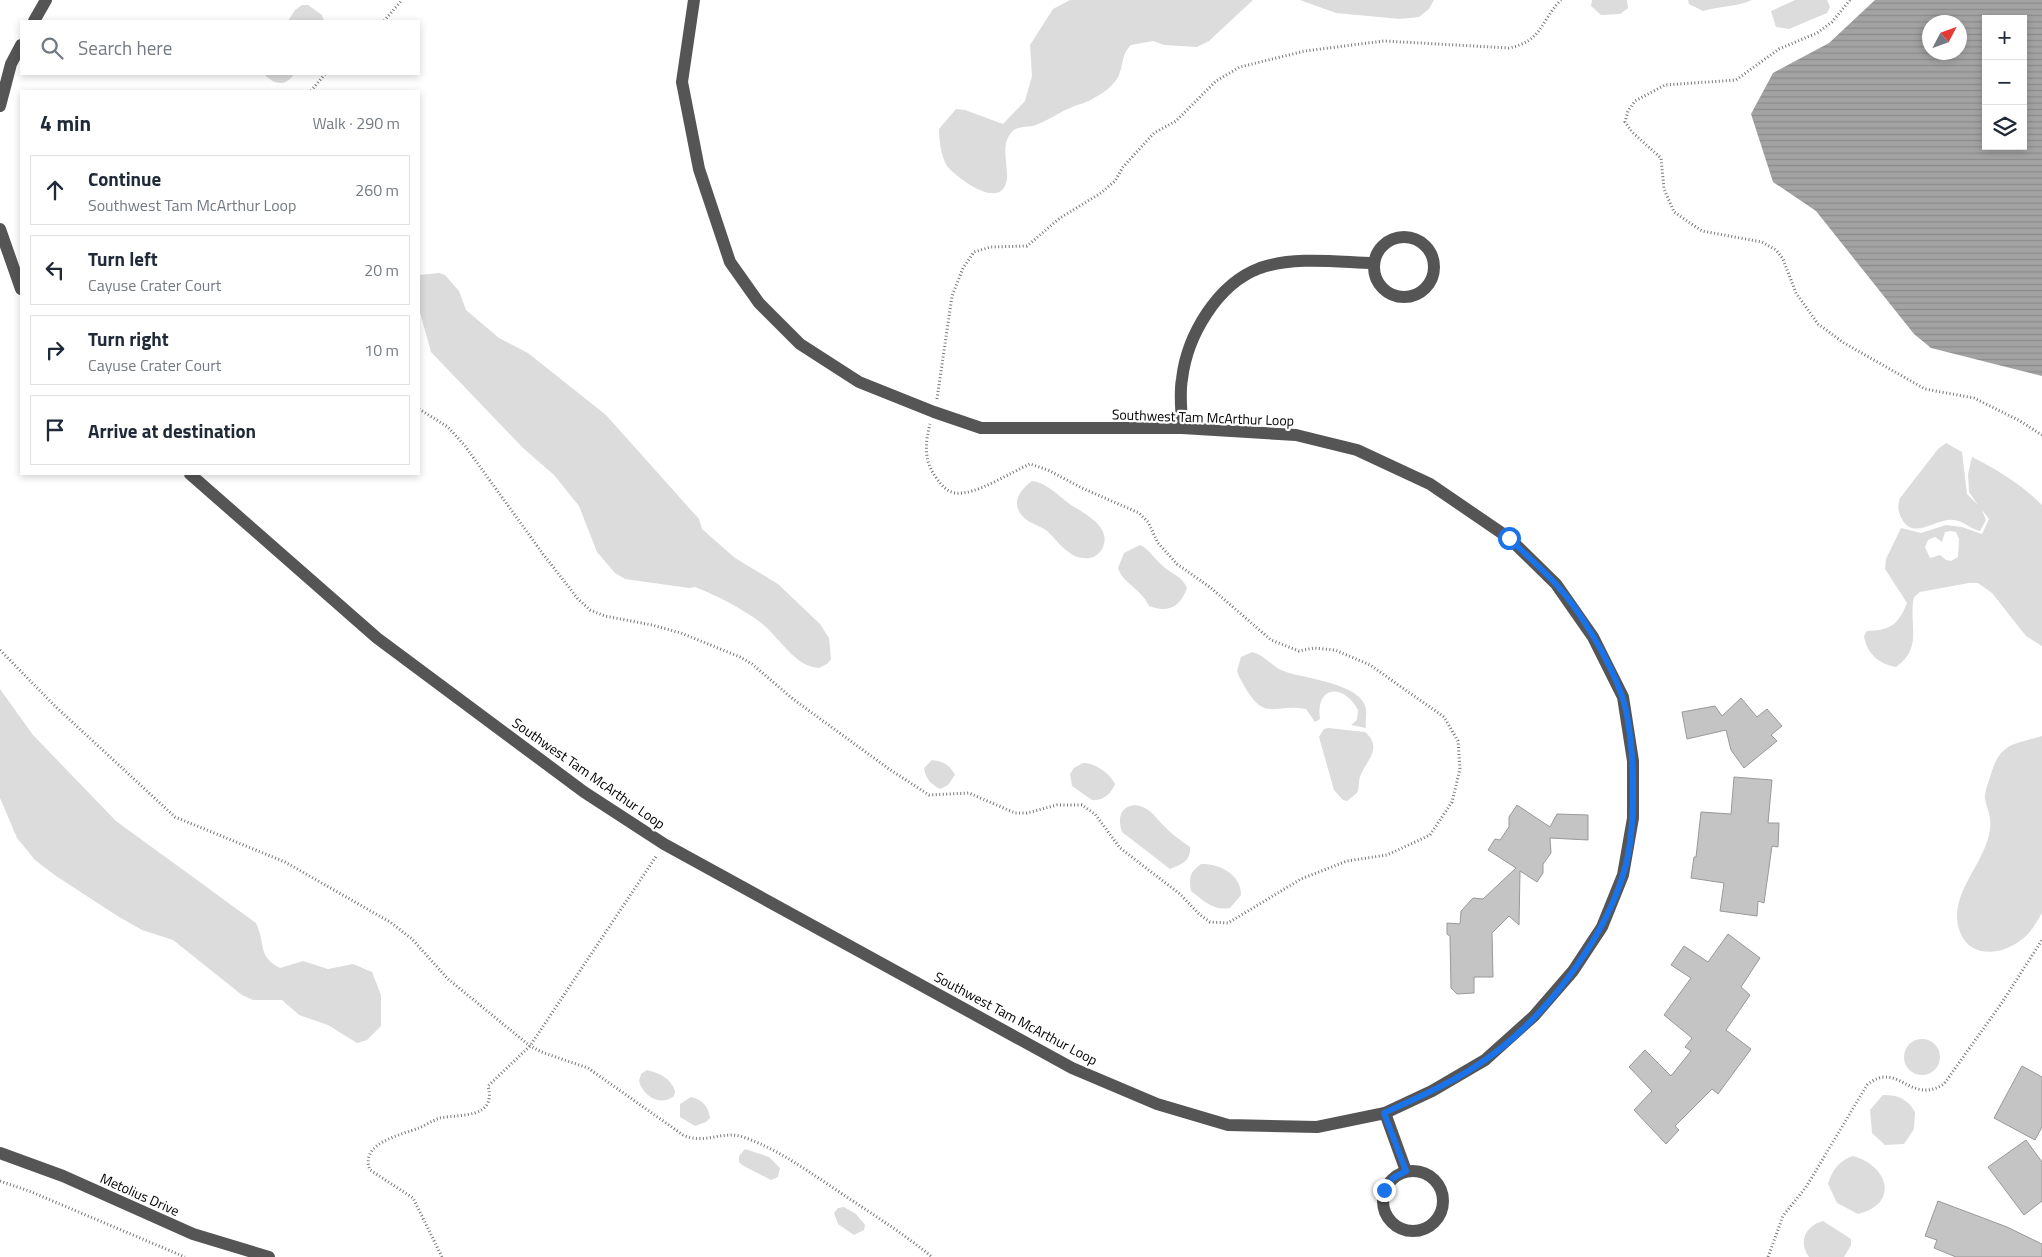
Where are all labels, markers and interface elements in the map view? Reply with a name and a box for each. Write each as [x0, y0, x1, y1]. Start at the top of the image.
north arrow [1922, 15, 1967, 60]
map controls [1982, 15, 2027, 150]
button: + [1982, 15, 2027, 60]
search box [20, 20, 420, 75]
text: Search here [78, 33, 172, 62]
icon: search [38, 34, 66, 62]
button: − [1982, 60, 2027, 105]
button: layers [1982, 105, 2027, 150]
text: 4 min [40, 107, 91, 139]
text: Walk · 290 m [312, 111, 400, 135]
text: Continue [88, 164, 161, 193]
icon: ahead [41, 176, 69, 204]
text: 260 m [355, 178, 399, 202]
text: Southwest Tam McArthur Loop [88, 193, 297, 217]
text: Turn left [88, 244, 158, 273]
icon: left [41, 256, 69, 284]
text: 20 m [364, 258, 399, 282]
text: Cayuse Crater Court [88, 273, 222, 297]
text: Turn right [88, 324, 169, 353]
icon: right [41, 336, 69, 364]
text: 10 m [364, 338, 399, 362]
text: Cayuse Crater Court [88, 353, 222, 377]
street label: Southwest Tam McArthur Loop [1111, 403, 1295, 431]
icon: arrive [41, 416, 69, 444]
text: Arrive at destination [88, 416, 256, 445]
route start [1498, 527, 1521, 550]
street label: Southwest Tam McArthur Loop [508, 712, 670, 834]
street label: Southwest Tam McArthur Loop [931, 966, 1101, 1070]
street label: Metolius Drive [97, 1167, 183, 1221]
route end [1373, 1179, 1396, 1202]

